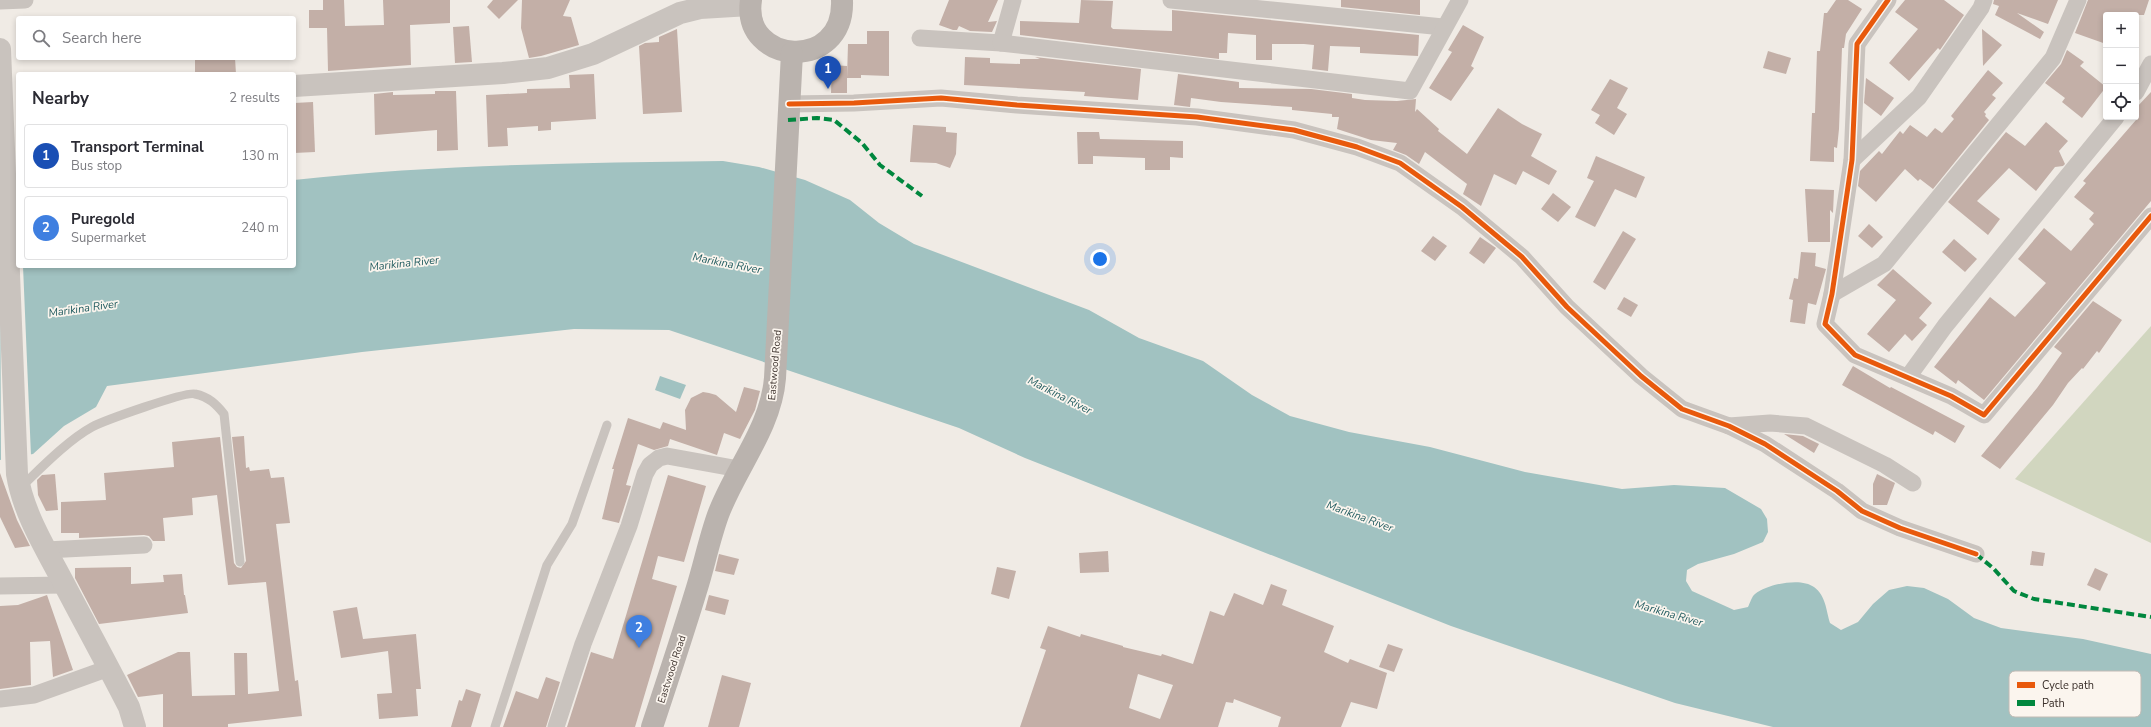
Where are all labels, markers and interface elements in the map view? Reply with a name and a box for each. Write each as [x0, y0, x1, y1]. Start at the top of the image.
map controls [2103, 12, 2139, 120]
button: + [2103, 12, 2139, 48]
search box [16, 16, 296, 60]
icon: search [30, 27, 52, 49]
text: Search here [62, 28, 142, 48]
button: − [2103, 48, 2139, 84]
pin: 1 [815, 56, 841, 89]
button: locate [2103, 84, 2139, 120]
text: Nearby [32, 87, 89, 110]
text: 2 results [229, 89, 280, 107]
text: Transport Terminal [71, 137, 204, 157]
text: 1 [42, 147, 50, 165]
text: 130 m [241, 147, 279, 165]
text: Bus stop [71, 157, 122, 175]
text: Puregold [71, 209, 135, 229]
text: 2 [42, 219, 50, 237]
text: 240 m [241, 219, 279, 237]
text: Supermarket [71, 229, 146, 247]
water label: Marikina River [691, 249, 764, 278]
your location [1090, 249, 1110, 269]
water label: Marikina River [368, 252, 441, 275]
water label: Marikina River [47, 296, 120, 321]
street label: Eastwood Road [765, 329, 785, 401]
water label: Marikina River [1025, 373, 1095, 418]
water label: Marikina River [1324, 497, 1396, 536]
water label: Marikina River [1633, 597, 1706, 631]
pin: 2 [626, 615, 652, 648]
street label: Eastwood Road [654, 633, 690, 705]
legend [2009, 671, 2141, 717]
text: Cycle path [2042, 678, 2094, 693]
text: Path [2042, 696, 2065, 711]

